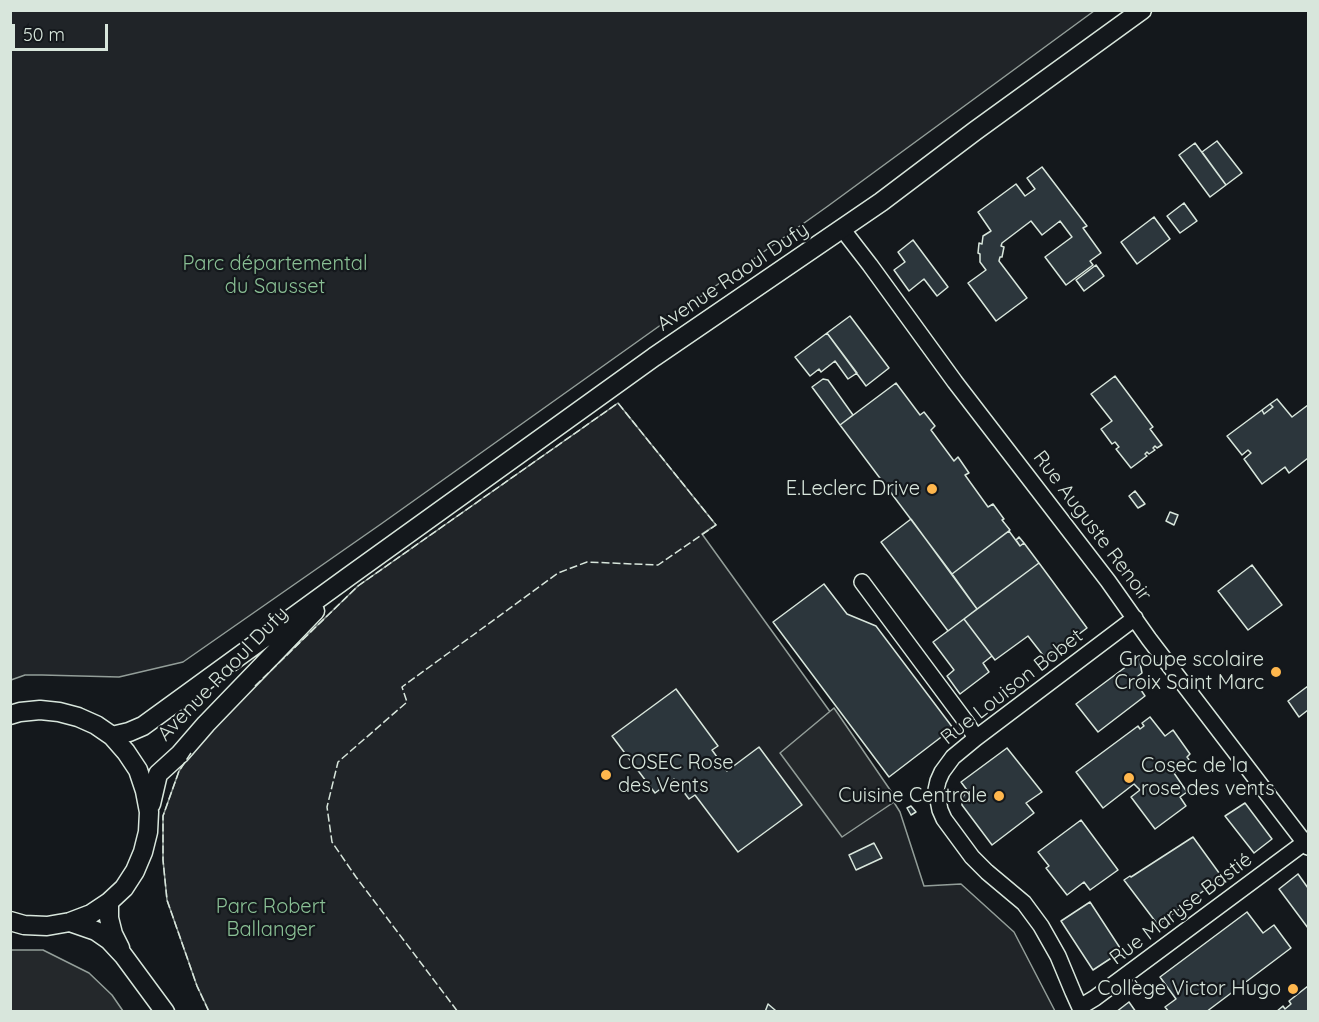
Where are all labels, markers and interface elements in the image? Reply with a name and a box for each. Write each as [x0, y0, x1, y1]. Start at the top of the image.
scale bar [15, 12, 111, 50]
text: 50 m [23, 23, 65, 46]
street label: Avenue Raoul Dufy [653, 217, 813, 337]
park label: Parc départemental du Sausset [183, 252, 367, 299]
street label: Rue Auguste Renoir [1028, 446, 1156, 606]
place label: E.Leclerc Drive [786, 477, 920, 501]
marker: E.Leclerc Drive [925, 482, 939, 496]
street label: Avenue Raoul Dufy [153, 602, 293, 746]
street label: Rue Louison Bobet [936, 624, 1088, 750]
place label: Groupe scolaire Croix Saint Marc [1114, 648, 1264, 695]
marker: Groupe scolaire Croix Saint Marc [1269, 665, 1283, 679]
place label: COSEC Rose des Vents [618, 751, 734, 798]
place label: Cosec de la rose des vents [1141, 754, 1275, 801]
marker: COSEC Rose des Vents [599, 768, 613, 782]
marker: Cosec de la rose des vents [1122, 771, 1136, 785]
place label: Cuisine Centrale [838, 784, 987, 808]
marker: Cuisine Centrale [992, 789, 1006, 803]
street label: Rue Maryse Bastié [1105, 848, 1257, 970]
park label: Parc Robert Ballanger [216, 895, 326, 942]
place label: Collège Victor Hugo [1097, 977, 1281, 1001]
marker: Collège Victor Hugo [1286, 982, 1300, 996]

